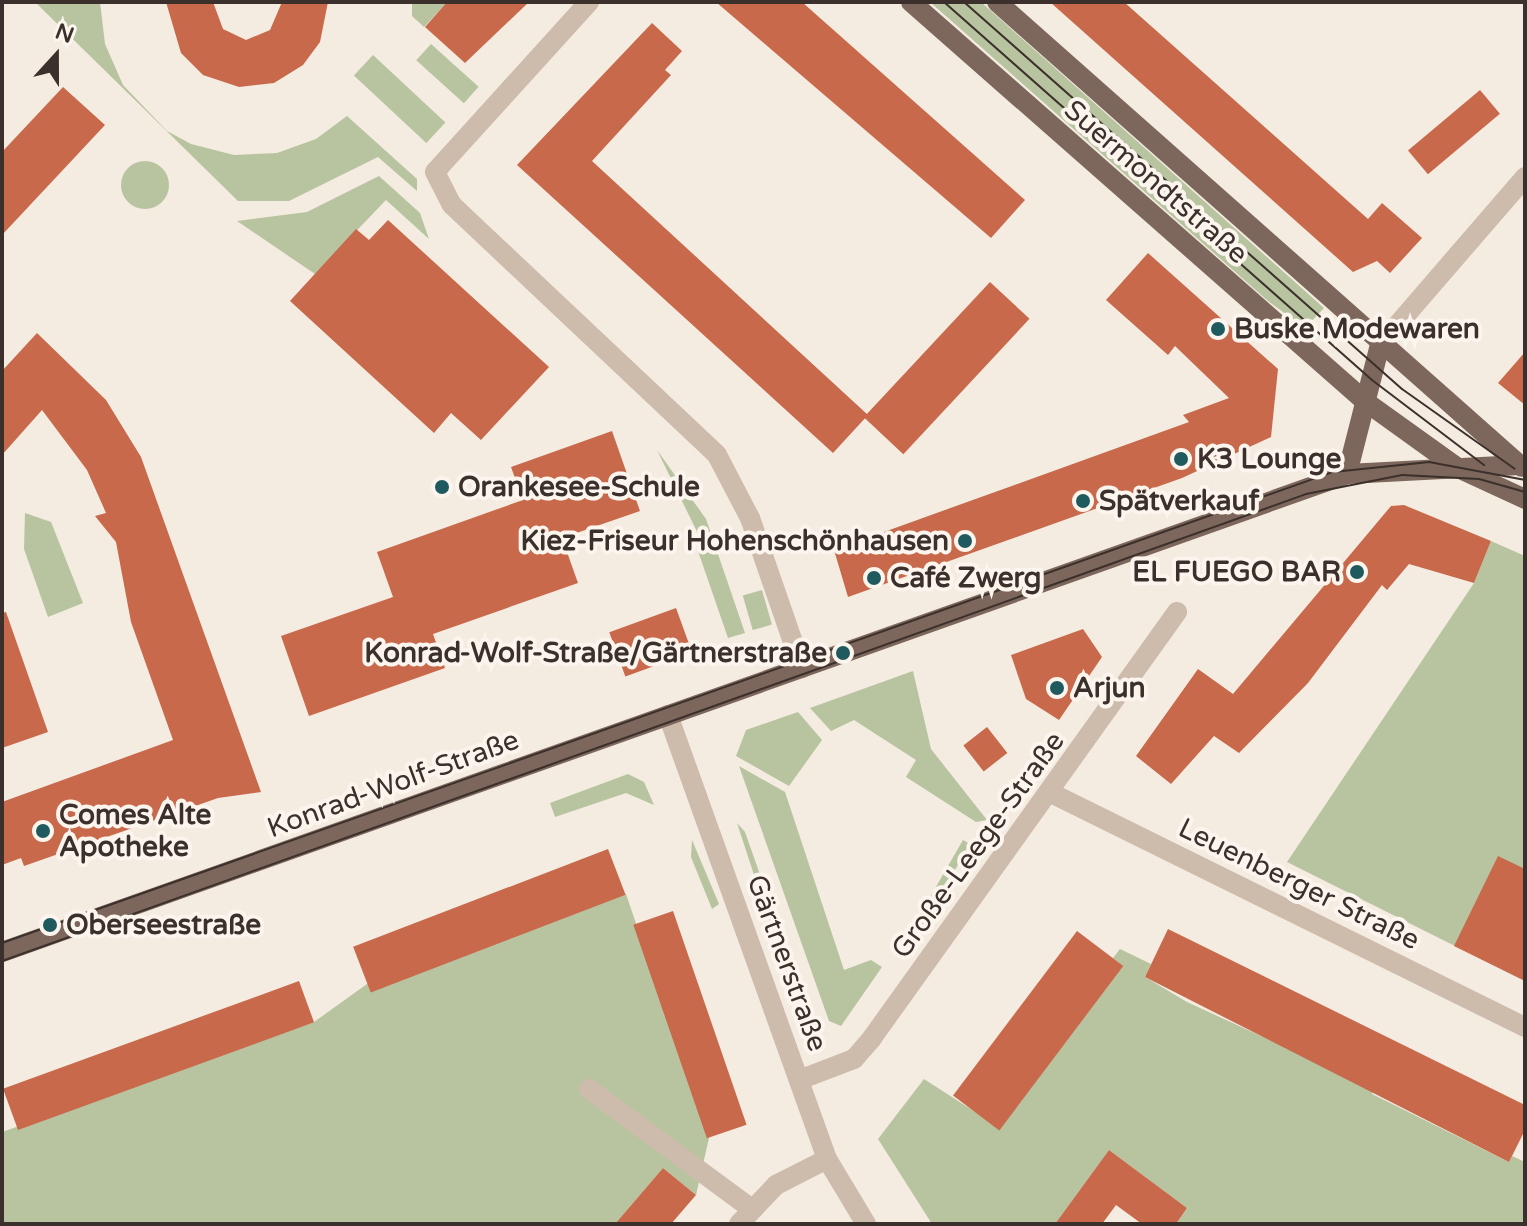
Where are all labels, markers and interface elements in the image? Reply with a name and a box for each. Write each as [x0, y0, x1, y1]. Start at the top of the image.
north arrow [16, 16, 96, 96]
text: N [52, 18, 78, 49]
street label: Suermondtstraße [1057, 93, 1255, 271]
place label: Buske Modewaren [1234, 312, 1480, 346]
marker: Buske Modewaren [1209, 320, 1227, 338]
place label: K3 Lounge [1197, 442, 1341, 476]
marker: K3 Lounge [1172, 450, 1190, 468]
place label: Orankesee-Schule [458, 470, 700, 504]
marker: Orankesee-Schule [433, 478, 451, 496]
place label: Spätverkauf [1099, 484, 1259, 518]
marker: Spätverkauf [1074, 492, 1092, 510]
place label: Kiez-Friseur Hohenschönhausen [520, 524, 949, 558]
marker: Kiez-Friseur Hohenschönhausen [956, 532, 974, 550]
place label: EL FUEGO BAR [1132, 555, 1341, 589]
place label: Café Zwerg [890, 561, 1042, 595]
marker: EL FUEGO BAR [1348, 563, 1366, 581]
marker: Café Zwerg [865, 569, 883, 587]
place label: Konrad-Wolf-Straße/Gärtnerstraße [364, 636, 827, 670]
marker: Konrad-Wolf-Straße/Gärtnerstraße [834, 644, 852, 662]
place label: Arjun [1073, 671, 1146, 705]
marker: Arjun [1048, 679, 1066, 697]
street label: Konrad-Wolf-Straße [263, 723, 523, 845]
street label: Große-Leege-Straße [885, 725, 1071, 965]
place label: Comes Alte Apotheke [59, 798, 211, 864]
street label: Leuenberger Straße [1173, 811, 1425, 957]
marker: Comes Alte Apotheke [34, 822, 52, 840]
street label: Gärtnerstraße [740, 870, 834, 1056]
place label: Oberseestraße [66, 908, 261, 942]
marker: Oberseestraße [41, 916, 59, 934]

